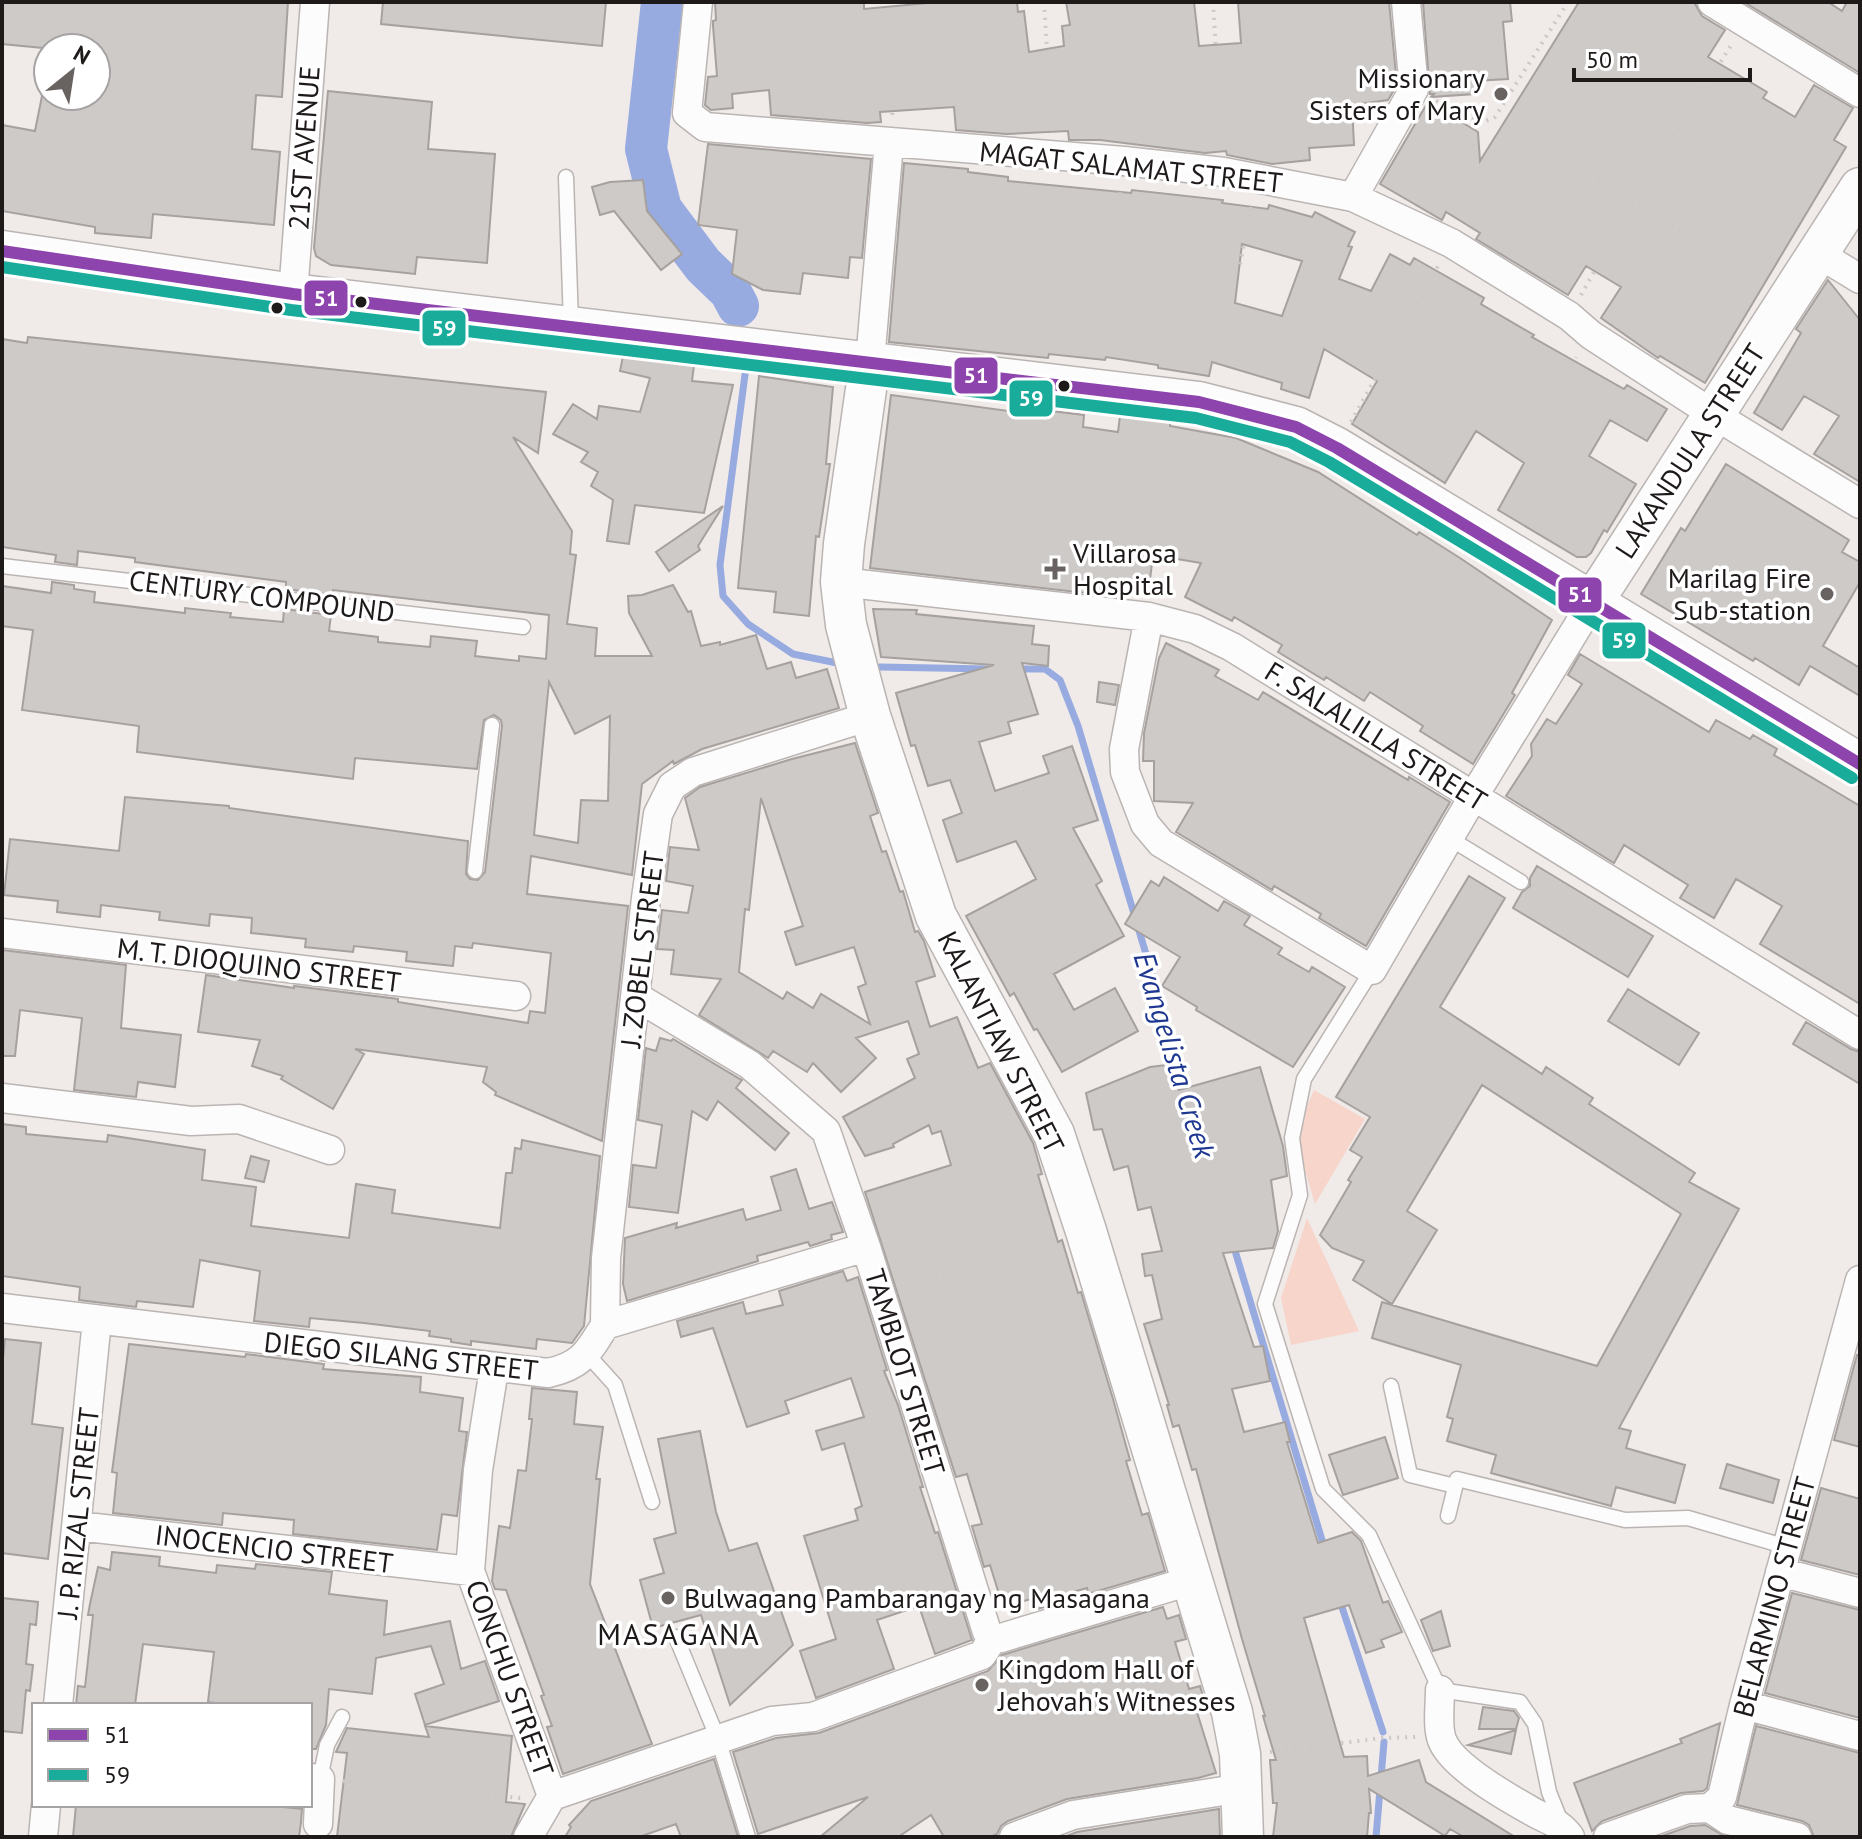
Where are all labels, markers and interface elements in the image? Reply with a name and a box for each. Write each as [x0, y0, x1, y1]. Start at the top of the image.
north arrow [32, 32, 112, 112]
scale bar [1574, 32, 1750, 82]
text: N [69, 39, 95, 70]
text: 50 m [1586, 44, 1638, 75]
place label: Missionary Sisters of Mary [1309, 59, 1485, 128]
street label: 21ST AVENUE [279, 65, 328, 231]
marker: Missionary Sisters of Mary [1492, 85, 1510, 103]
street label: MAGAT SALAMAT STREET [978, 132, 1285, 201]
line badge: 51 [303, 279, 349, 317]
text: 51 [314, 284, 338, 312]
unlabelled marker [353, 294, 369, 310]
unlabelled marker [269, 300, 285, 316]
line badge: 59 [421, 309, 467, 347]
text: 59 [432, 314, 456, 342]
street label: LAKANDULA STREET [1606, 336, 1773, 565]
line badge: 51 [953, 356, 999, 395]
text: 51 [964, 361, 988, 389]
unlabelled marker [1056, 378, 1072, 394]
line badge: 59 [1008, 379, 1054, 418]
text: 59 [1019, 384, 1043, 412]
place label: Villarosa Hospital [1072, 534, 1177, 603]
marker: Villarosa Hospital [1044, 558, 1066, 580]
place label: Marilag Fire Sub-station [1668, 559, 1811, 628]
street label: CENTURY COMPOUND [127, 561, 397, 630]
line badge: 51 [1557, 576, 1603, 614]
text: 51 [1568, 580, 1592, 608]
marker: Marilag Fire Sub-station [1818, 585, 1836, 603]
line badge: 59 [1601, 621, 1647, 660]
text: 59 [1612, 626, 1636, 654]
street label: F. SALALILLA STREET [1258, 652, 1495, 819]
street label: J. ZOBEL STREET [611, 848, 672, 1050]
street label: KALANTIAW STREET [929, 925, 1074, 1159]
street label: M. T. DIOQUINO STREET [115, 929, 404, 1000]
water label: Evangelista Creek [1126, 947, 1226, 1164]
street label: TAMBLOT STREET [857, 1264, 955, 1480]
street label: DIEGO SILANG STREET [262, 1323, 540, 1388]
street label: J. P. RIZAL STREET [48, 1405, 107, 1621]
street label: BELARMINO STREET [1724, 1472, 1824, 1721]
street label: INOCENCIO STREET [153, 1516, 396, 1582]
street label: CONCHU STREET [458, 1575, 563, 1782]
place label: Bulwagang Pambarangay ng Masagana [684, 1579, 1150, 1616]
marker: Bulwagang Pambarangay ng Masagana [659, 1589, 677, 1607]
district label: MASAGANA [597, 1614, 761, 1653]
place label: Kingdom Hall of Jehovah's Witnesses [997, 1650, 1235, 1719]
marker: Kingdom Hall of Jehovah's Witnesses [973, 1676, 991, 1694]
legend [32, 1703, 312, 1807]
text: 51 [104, 1719, 130, 1750]
text: 59 [104, 1759, 130, 1790]

